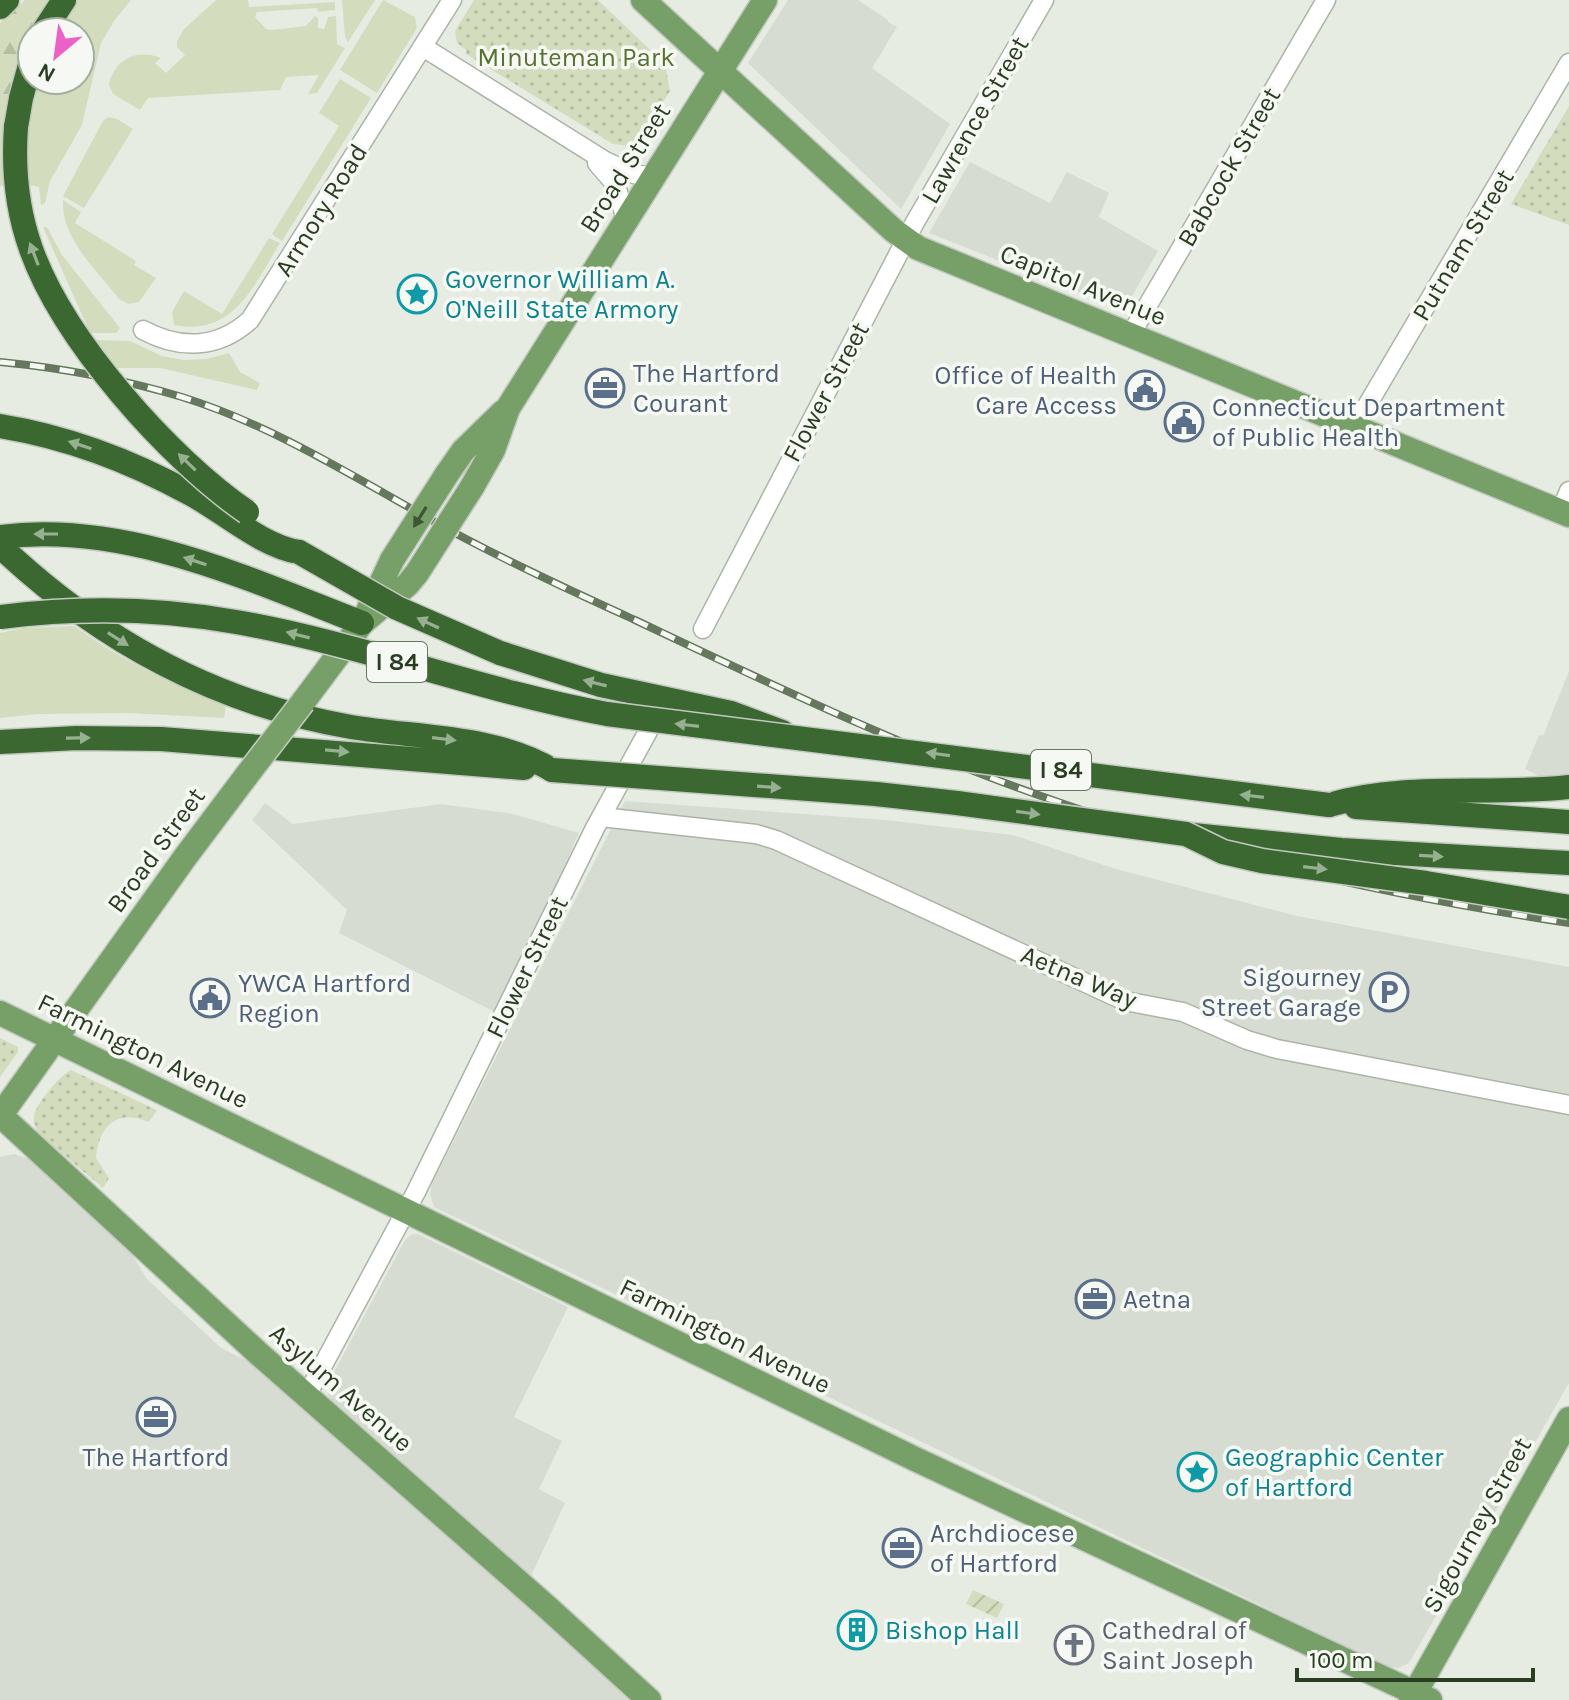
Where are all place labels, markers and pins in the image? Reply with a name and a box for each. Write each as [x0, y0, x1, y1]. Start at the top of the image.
place label: Governor William A. O'Neill State Armory [445, 264, 678, 325]
place icon: Governor William A. O'Neill State Armory [396, 273, 438, 315]
place label: The Hartford Courant [633, 358, 780, 419]
place label: Office of Health Care Access [935, 360, 1117, 421]
office icon: The Hartford Courant [584, 367, 626, 409]
public building icon: Office of Health Care Access [1124, 369, 1166, 411]
place label: Connecticut Department of Public Health [1212, 392, 1505, 453]
public building icon: Connecticut Department of Public Health [1163, 401, 1205, 443]
place label: Sigourney Street Garage [1201, 962, 1361, 1023]
place label: YWCA Hartford Region [238, 968, 411, 1029]
parking icon: Sigourney Street Garage [1368, 971, 1410, 1013]
public building icon: YWCA Hartford Region [189, 977, 231, 1019]
office icon: Aetna [1074, 1278, 1116, 1320]
place label: Aetna [1123, 1284, 1191, 1315]
office icon: The Hartford [135, 1396, 177, 1438]
place label: The Hartford [82, 1442, 230, 1473]
place label: Geographic Center of Hartford [1225, 1442, 1444, 1503]
place icon: Geographic Center of Hartford [1176, 1451, 1218, 1493]
place label: Archdiocese of Hartford [930, 1518, 1075, 1579]
office icon: Archdiocese of Hartford [881, 1527, 923, 1569]
building icon: Bishop Hall [836, 1609, 878, 1651]
place label: Bishop Hall [885, 1615, 1020, 1646]
place label: Cathedral of Saint Joseph [1102, 1615, 1254, 1676]
church icon: Cathedral of Saint Joseph [1053, 1624, 1095, 1666]

